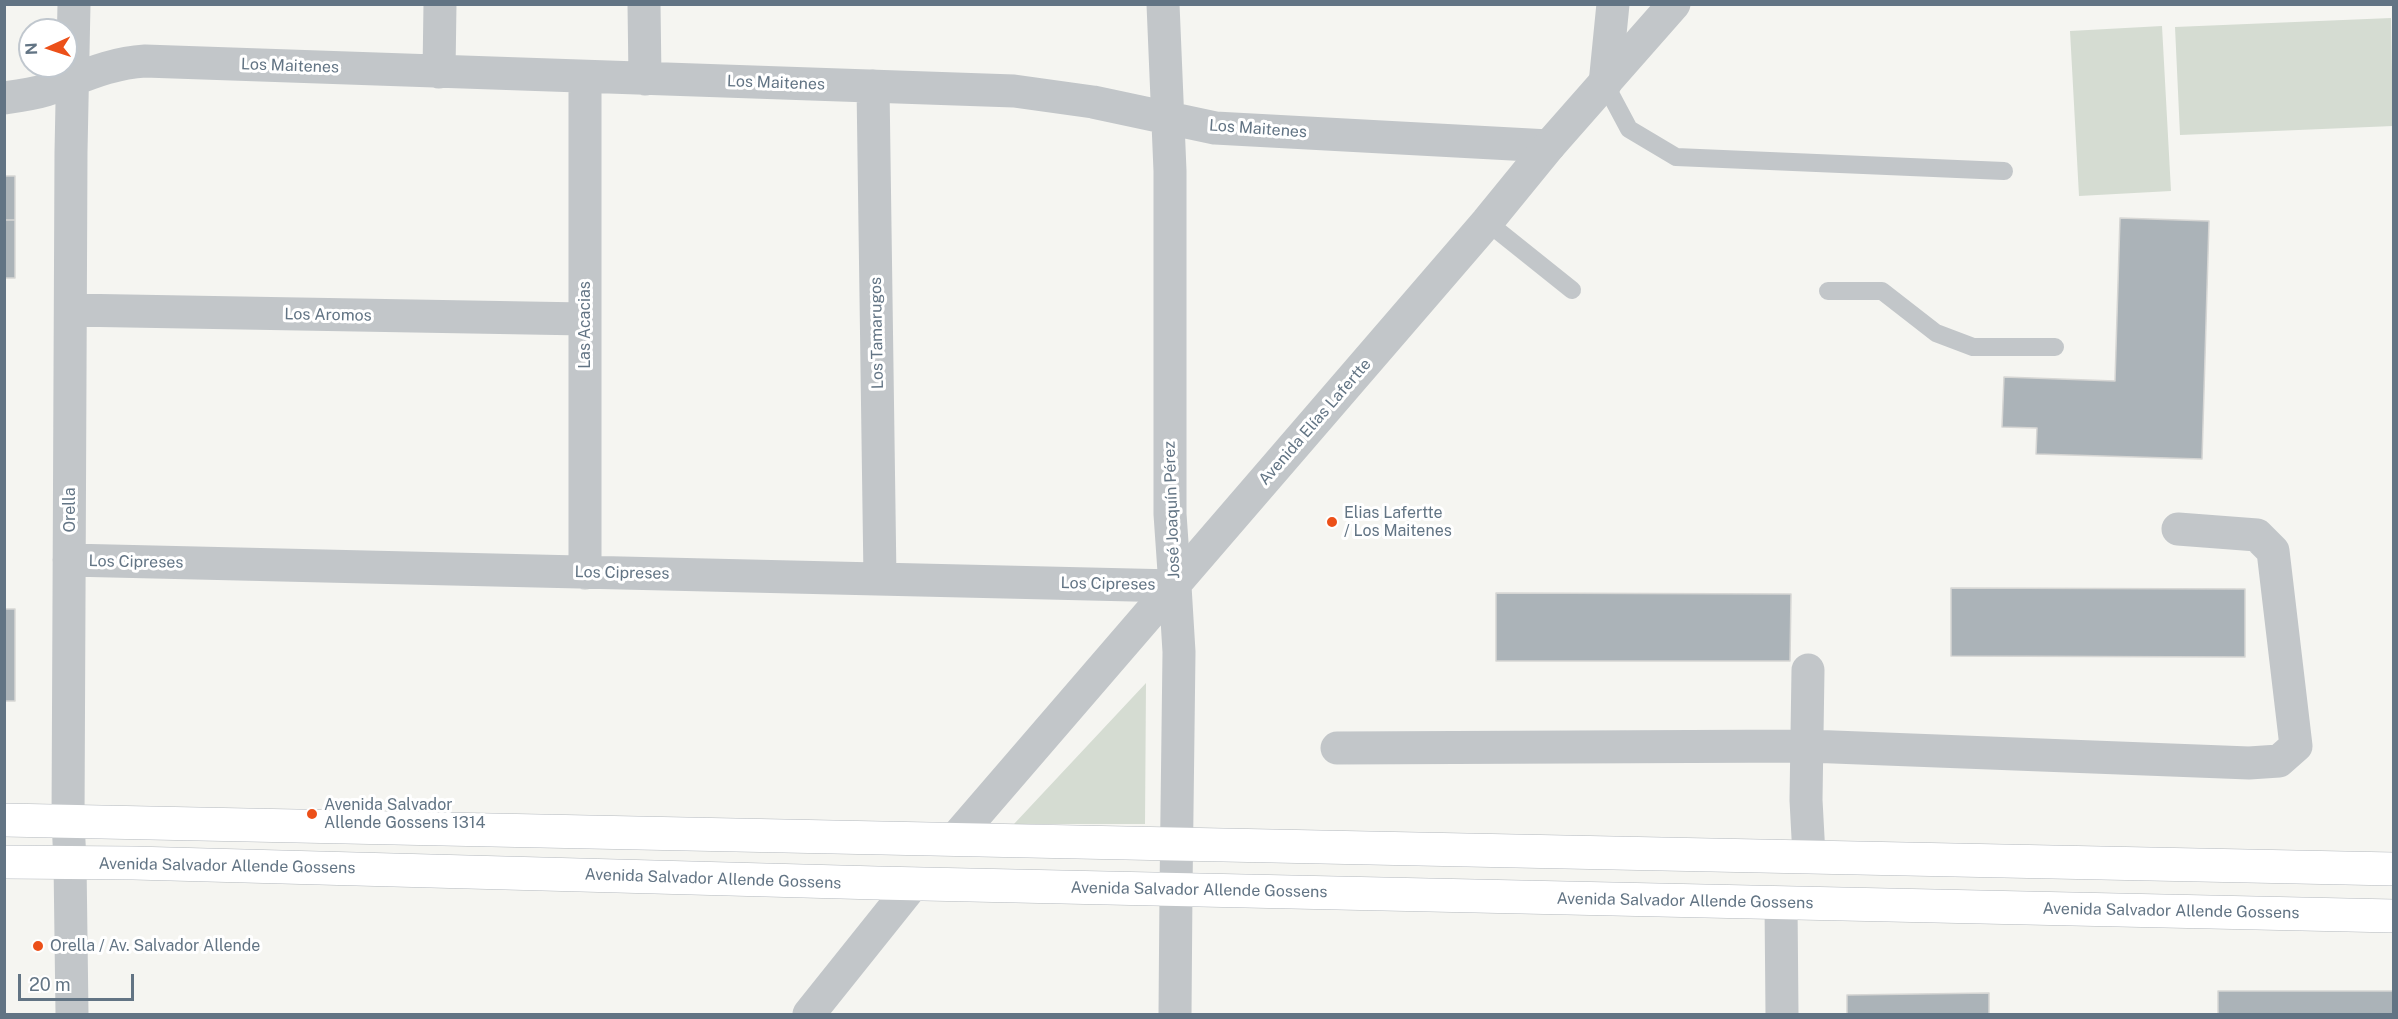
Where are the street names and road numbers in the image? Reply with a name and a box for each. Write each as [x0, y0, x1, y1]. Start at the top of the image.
street label: Los Maitenes [241, 55, 339, 77]
street label: Los Maitenes [727, 72, 825, 94]
street label: Los Maitenes [1208, 116, 1308, 142]
street label: Los Tamarugos [866, 277, 888, 389]
street label: Las Acacias [575, 281, 595, 369]
street label: Los Aromos [284, 305, 372, 325]
street label: Avenida Elías Lafertte [1255, 355, 1375, 489]
street label: José Joaquín Pérez [1160, 441, 1184, 579]
street label: Orella [60, 487, 80, 533]
street label: Los Cipreses [88, 552, 184, 572]
street label: Los Cipreses [574, 563, 670, 583]
street label: Los Cipreses [1060, 574, 1156, 594]
street label: Avenida Salvador Allende Gossens [98, 854, 356, 878]
street label: Avenida Salvador Allende Gossens [584, 865, 842, 893]
street label: Avenida Salvador Allende Gossens [1070, 878, 1328, 902]
street label: Avenida Salvador Allende Gossens [1556, 889, 1814, 913]
street label: Avenida Salvador Allende Gossens [2042, 899, 2300, 923]

